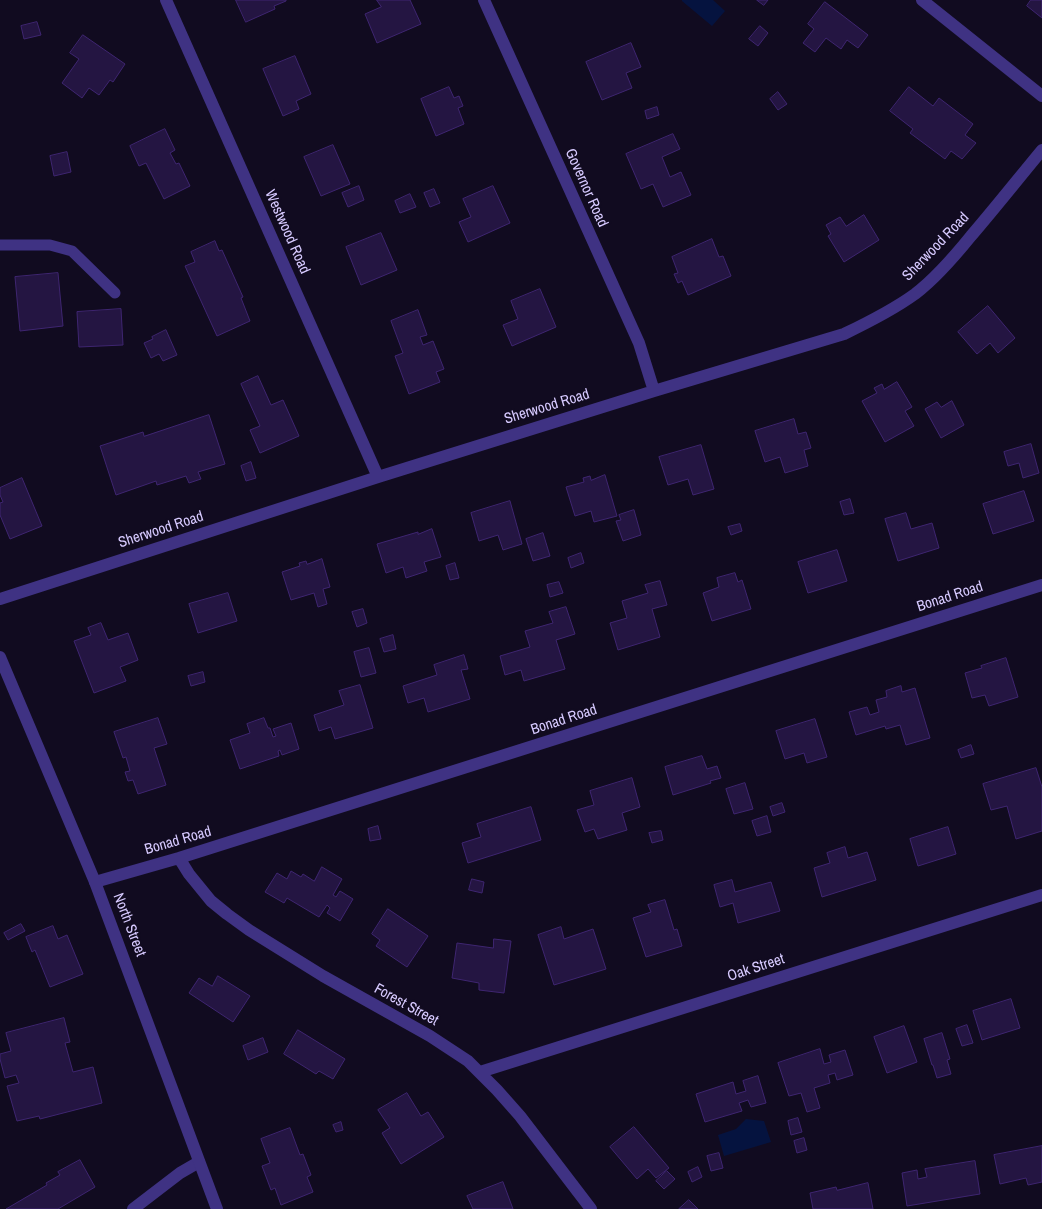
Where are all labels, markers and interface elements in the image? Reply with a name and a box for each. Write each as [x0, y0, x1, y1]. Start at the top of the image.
street label: Governor Road [561, 146, 611, 230]
street label: Westwood Road [260, 187, 314, 277]
street label: Sherwood Road [899, 209, 973, 285]
street label: Sherwood Road [502, 385, 592, 429]
street label: Sherwood Road [116, 508, 206, 552]
street label: Bonad Road [915, 578, 985, 616]
street label: Bonad Road [529, 701, 599, 739]
street label: Bonad Road [143, 823, 213, 859]
street label: North Street [109, 891, 149, 959]
street label: Oak Street [725, 950, 787, 986]
street label: Forest Street [371, 980, 441, 1030]

